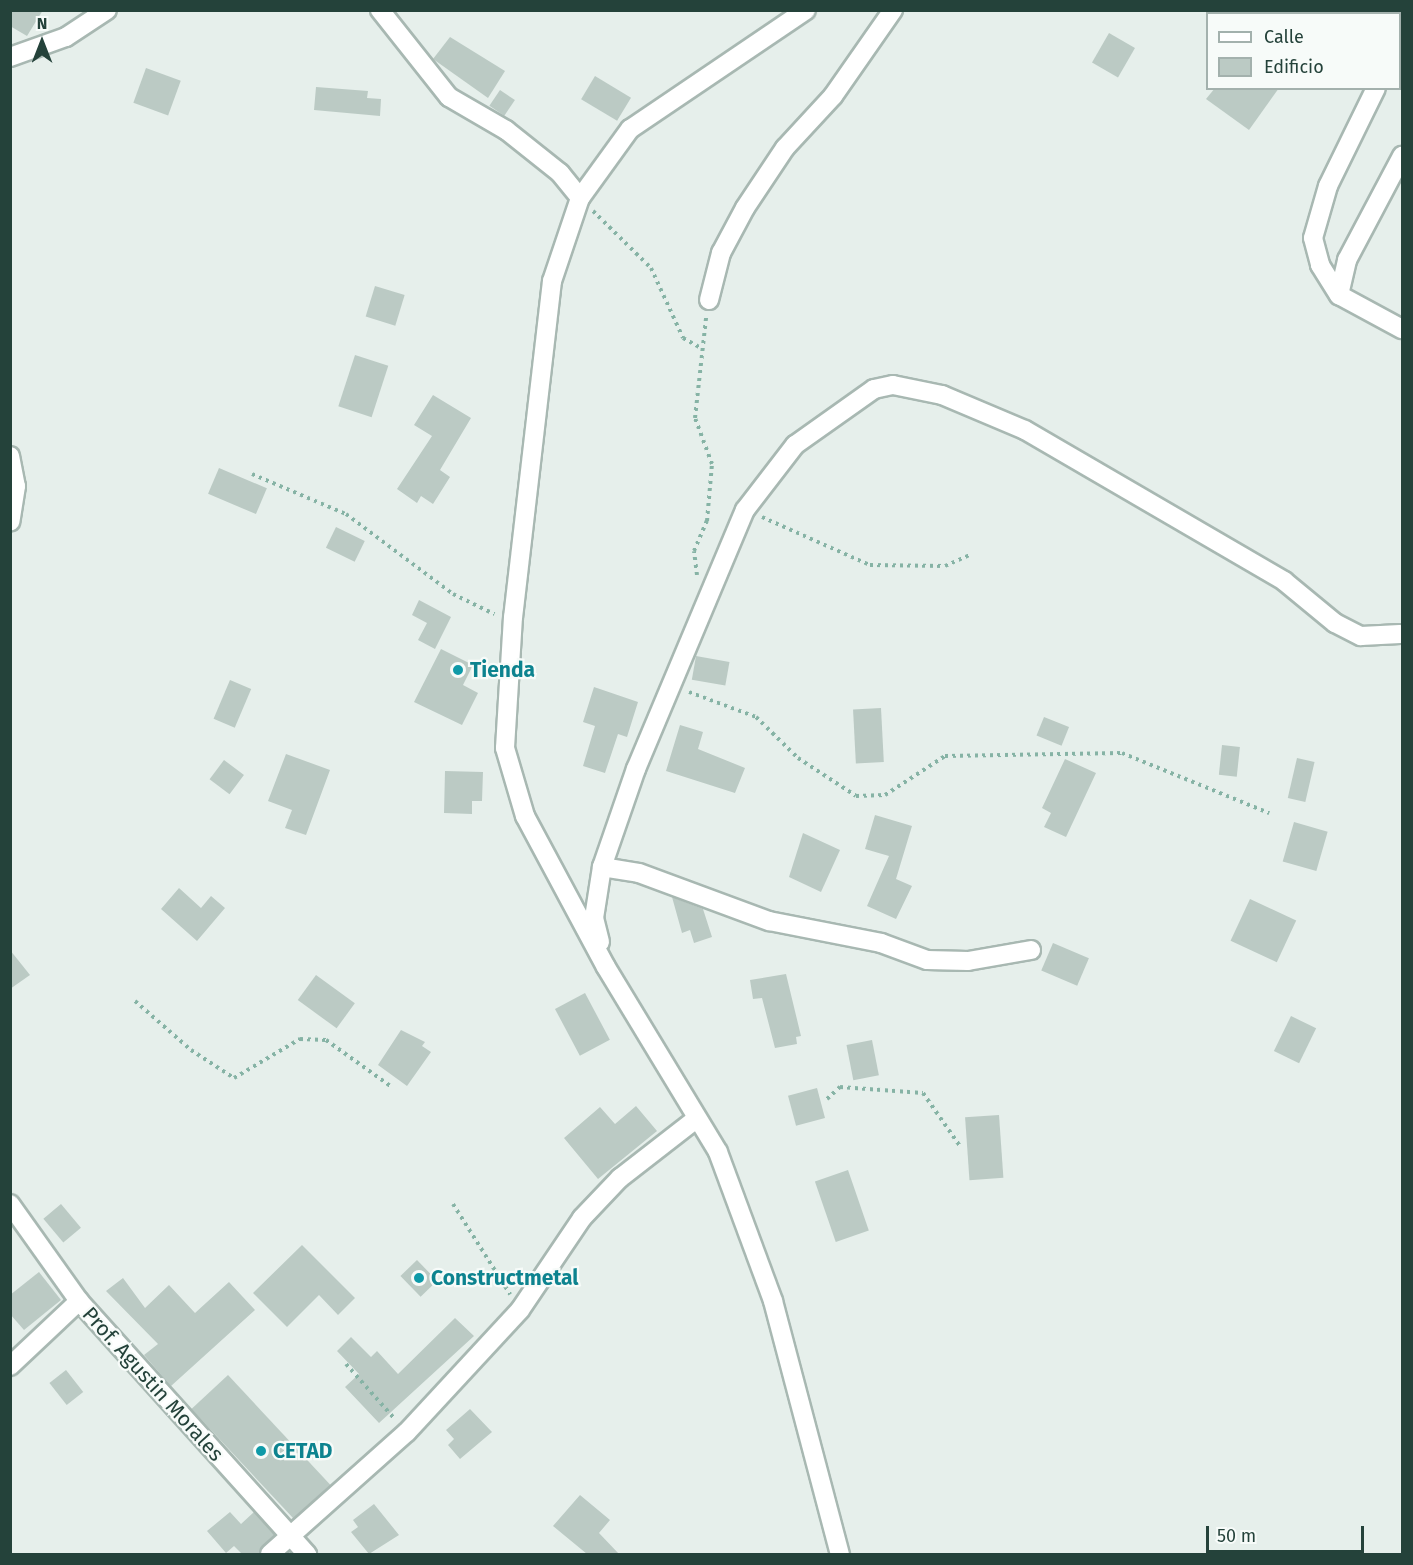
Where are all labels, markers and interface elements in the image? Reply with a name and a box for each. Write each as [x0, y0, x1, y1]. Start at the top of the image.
north arrow [12, 12, 72, 72]
legend [1206, 12, 1401, 90]
text: N [37, 14, 47, 33]
text: Calle [1264, 26, 1304, 48]
text: Edificio [1264, 56, 1324, 78]
place label: Tienda [470, 657, 535, 683]
marker: Tienda [451, 663, 465, 677]
place label: Constructmetal [431, 1265, 579, 1291]
marker: Constructmetal [412, 1271, 426, 1285]
street label: Prof. Agustin Morales [77, 1302, 229, 1466]
place label: CETAD [273, 1438, 332, 1464]
marker: CETAD [254, 1444, 268, 1458]
scale bar [1209, 1514, 1366, 1552]
text: 50 m [1217, 1525, 1256, 1547]

